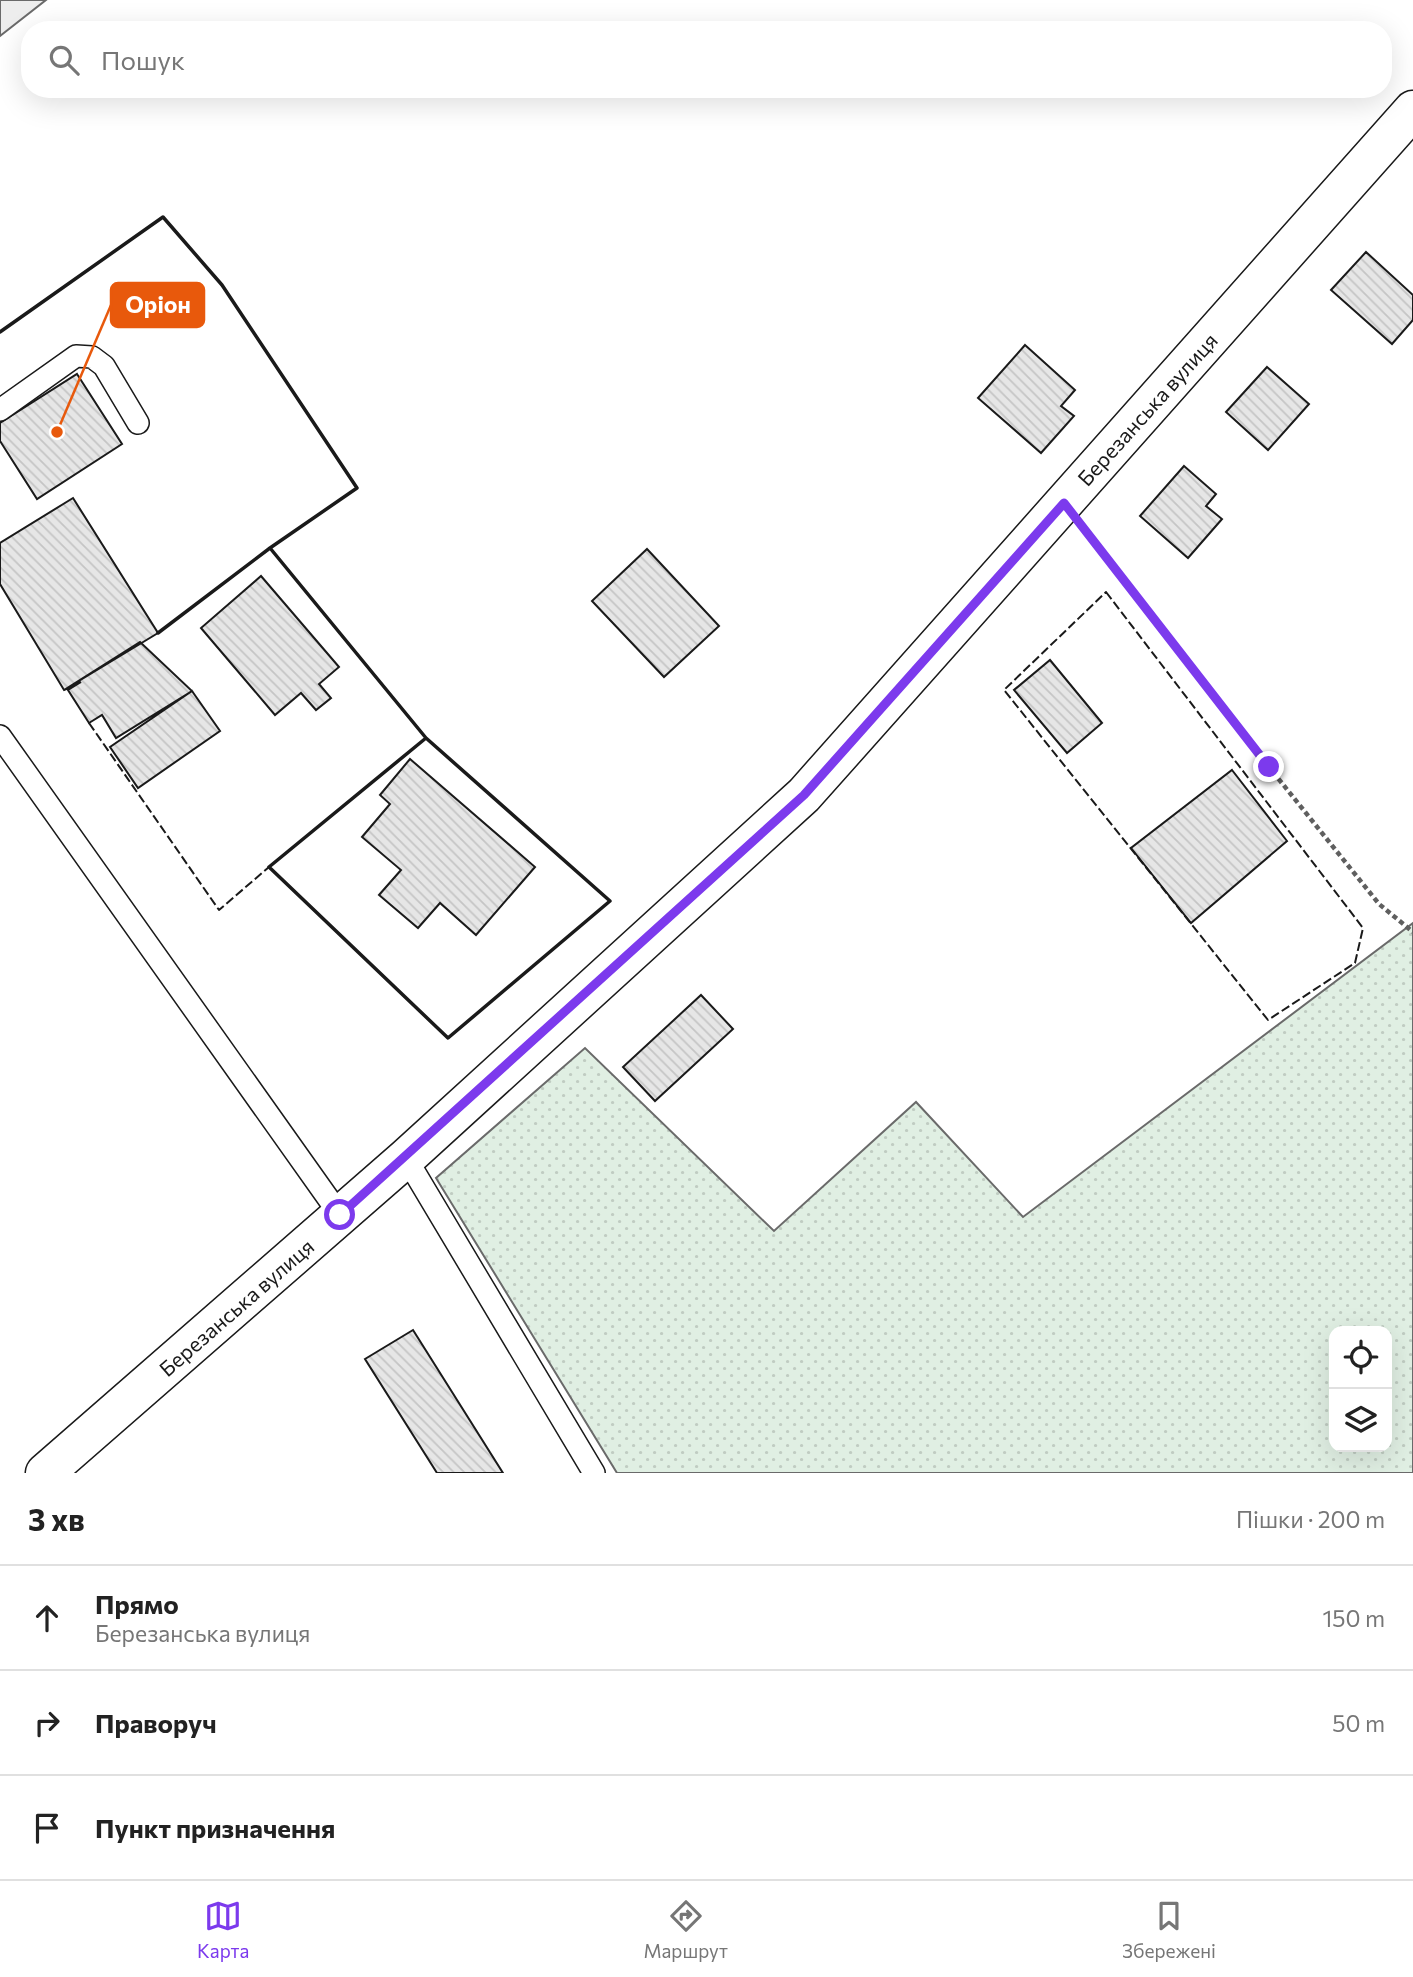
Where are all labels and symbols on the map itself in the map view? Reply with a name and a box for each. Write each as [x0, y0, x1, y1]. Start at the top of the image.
callout: Оріон [111, 283, 204, 327]
text: Оріон [125, 290, 191, 318]
street label: Березанська вулиця [1072, 328, 1222, 490]
route end [1253, 751, 1284, 782]
route start [324, 1199, 355, 1230]
street label: Березанська вулиця [154, 1233, 318, 1381]

